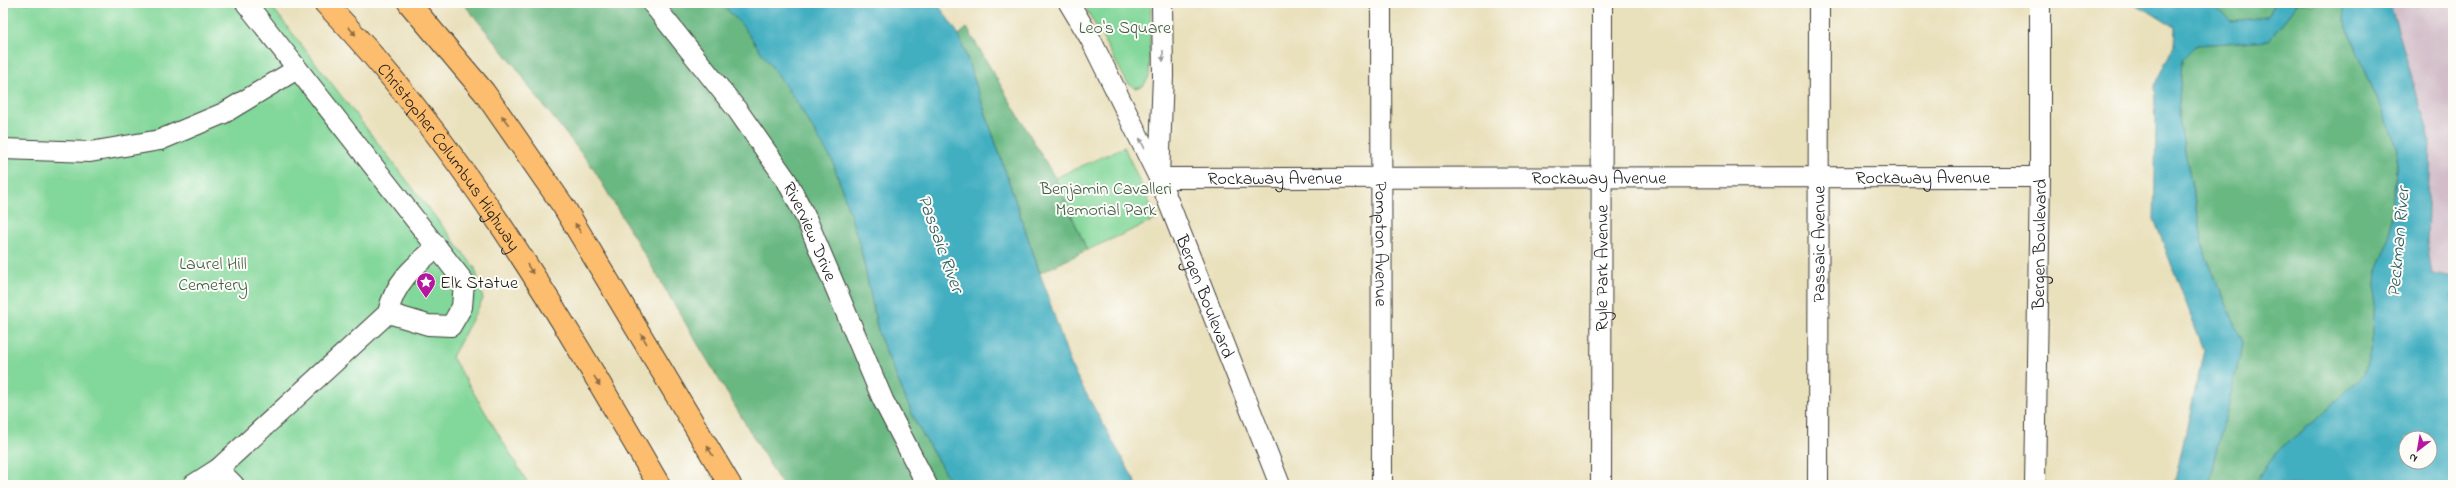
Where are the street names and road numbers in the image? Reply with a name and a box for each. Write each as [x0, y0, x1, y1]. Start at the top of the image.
street label: Christopher Columbus Highway [370, 58, 526, 257]
street label: Rockaway Avenue [1532, 166, 1667, 193]
street label: Rockaway Avenue [1856, 166, 1991, 192]
street label: Rockaway Avenue [1208, 167, 1343, 193]
street label: Riverview Drive [775, 178, 843, 287]
street label: Bergen Boulevard [2027, 179, 2055, 311]
street label: Pompton Avenue [1366, 181, 1393, 308]
street label: Passaic Avenue [1807, 185, 1834, 302]
street label: Ryle Park Avenue [1590, 204, 1617, 331]
street label: Bergen Boulevard [1167, 231, 1240, 363]

